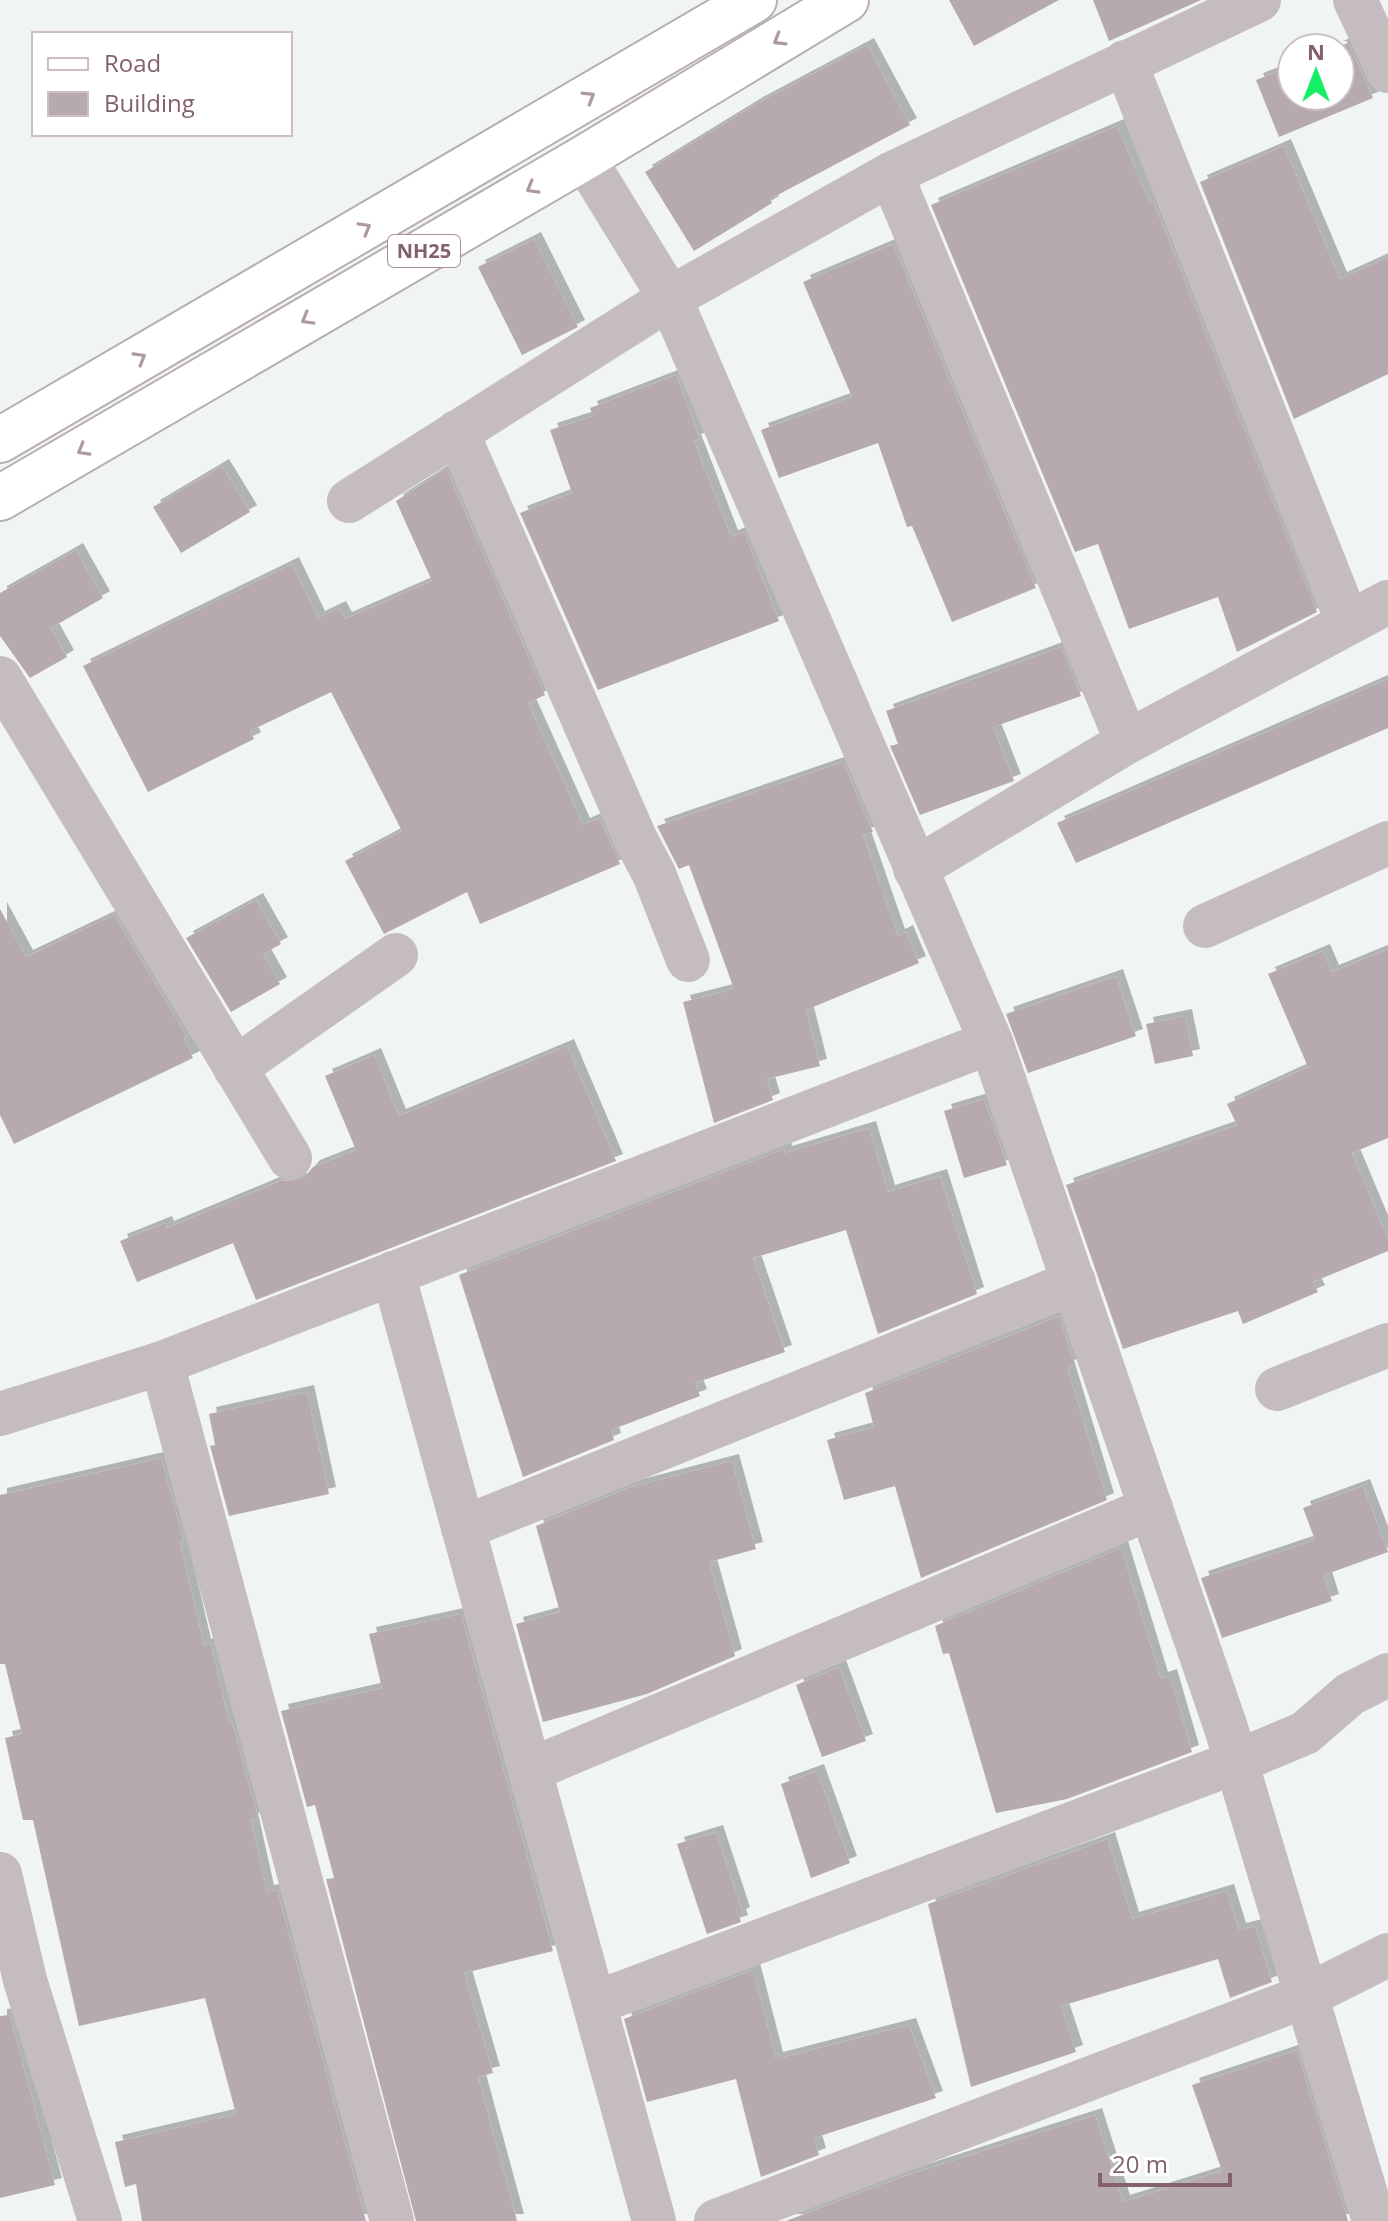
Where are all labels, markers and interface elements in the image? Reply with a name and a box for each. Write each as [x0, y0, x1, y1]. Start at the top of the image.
one-way arrow [773, 30, 788, 46]
legend [32, 32, 292, 136]
north arrow [1276, 32, 1356, 112]
text: N [1307, 36, 1325, 66]
text: Road [104, 46, 161, 79]
text: Building [104, 86, 195, 119]
one-way arrow [580, 91, 595, 107]
one-way arrow [526, 178, 541, 194]
one-way arrow [356, 222, 371, 238]
road number: NH25 [388, 235, 460, 267]
one-way arrow [301, 309, 316, 325]
one-way arrow [131, 352, 146, 368]
one-way arrow [77, 440, 92, 456]
scale bar [1100, 2137, 1230, 2187]
text: 20 m [1112, 2147, 1168, 2180]

